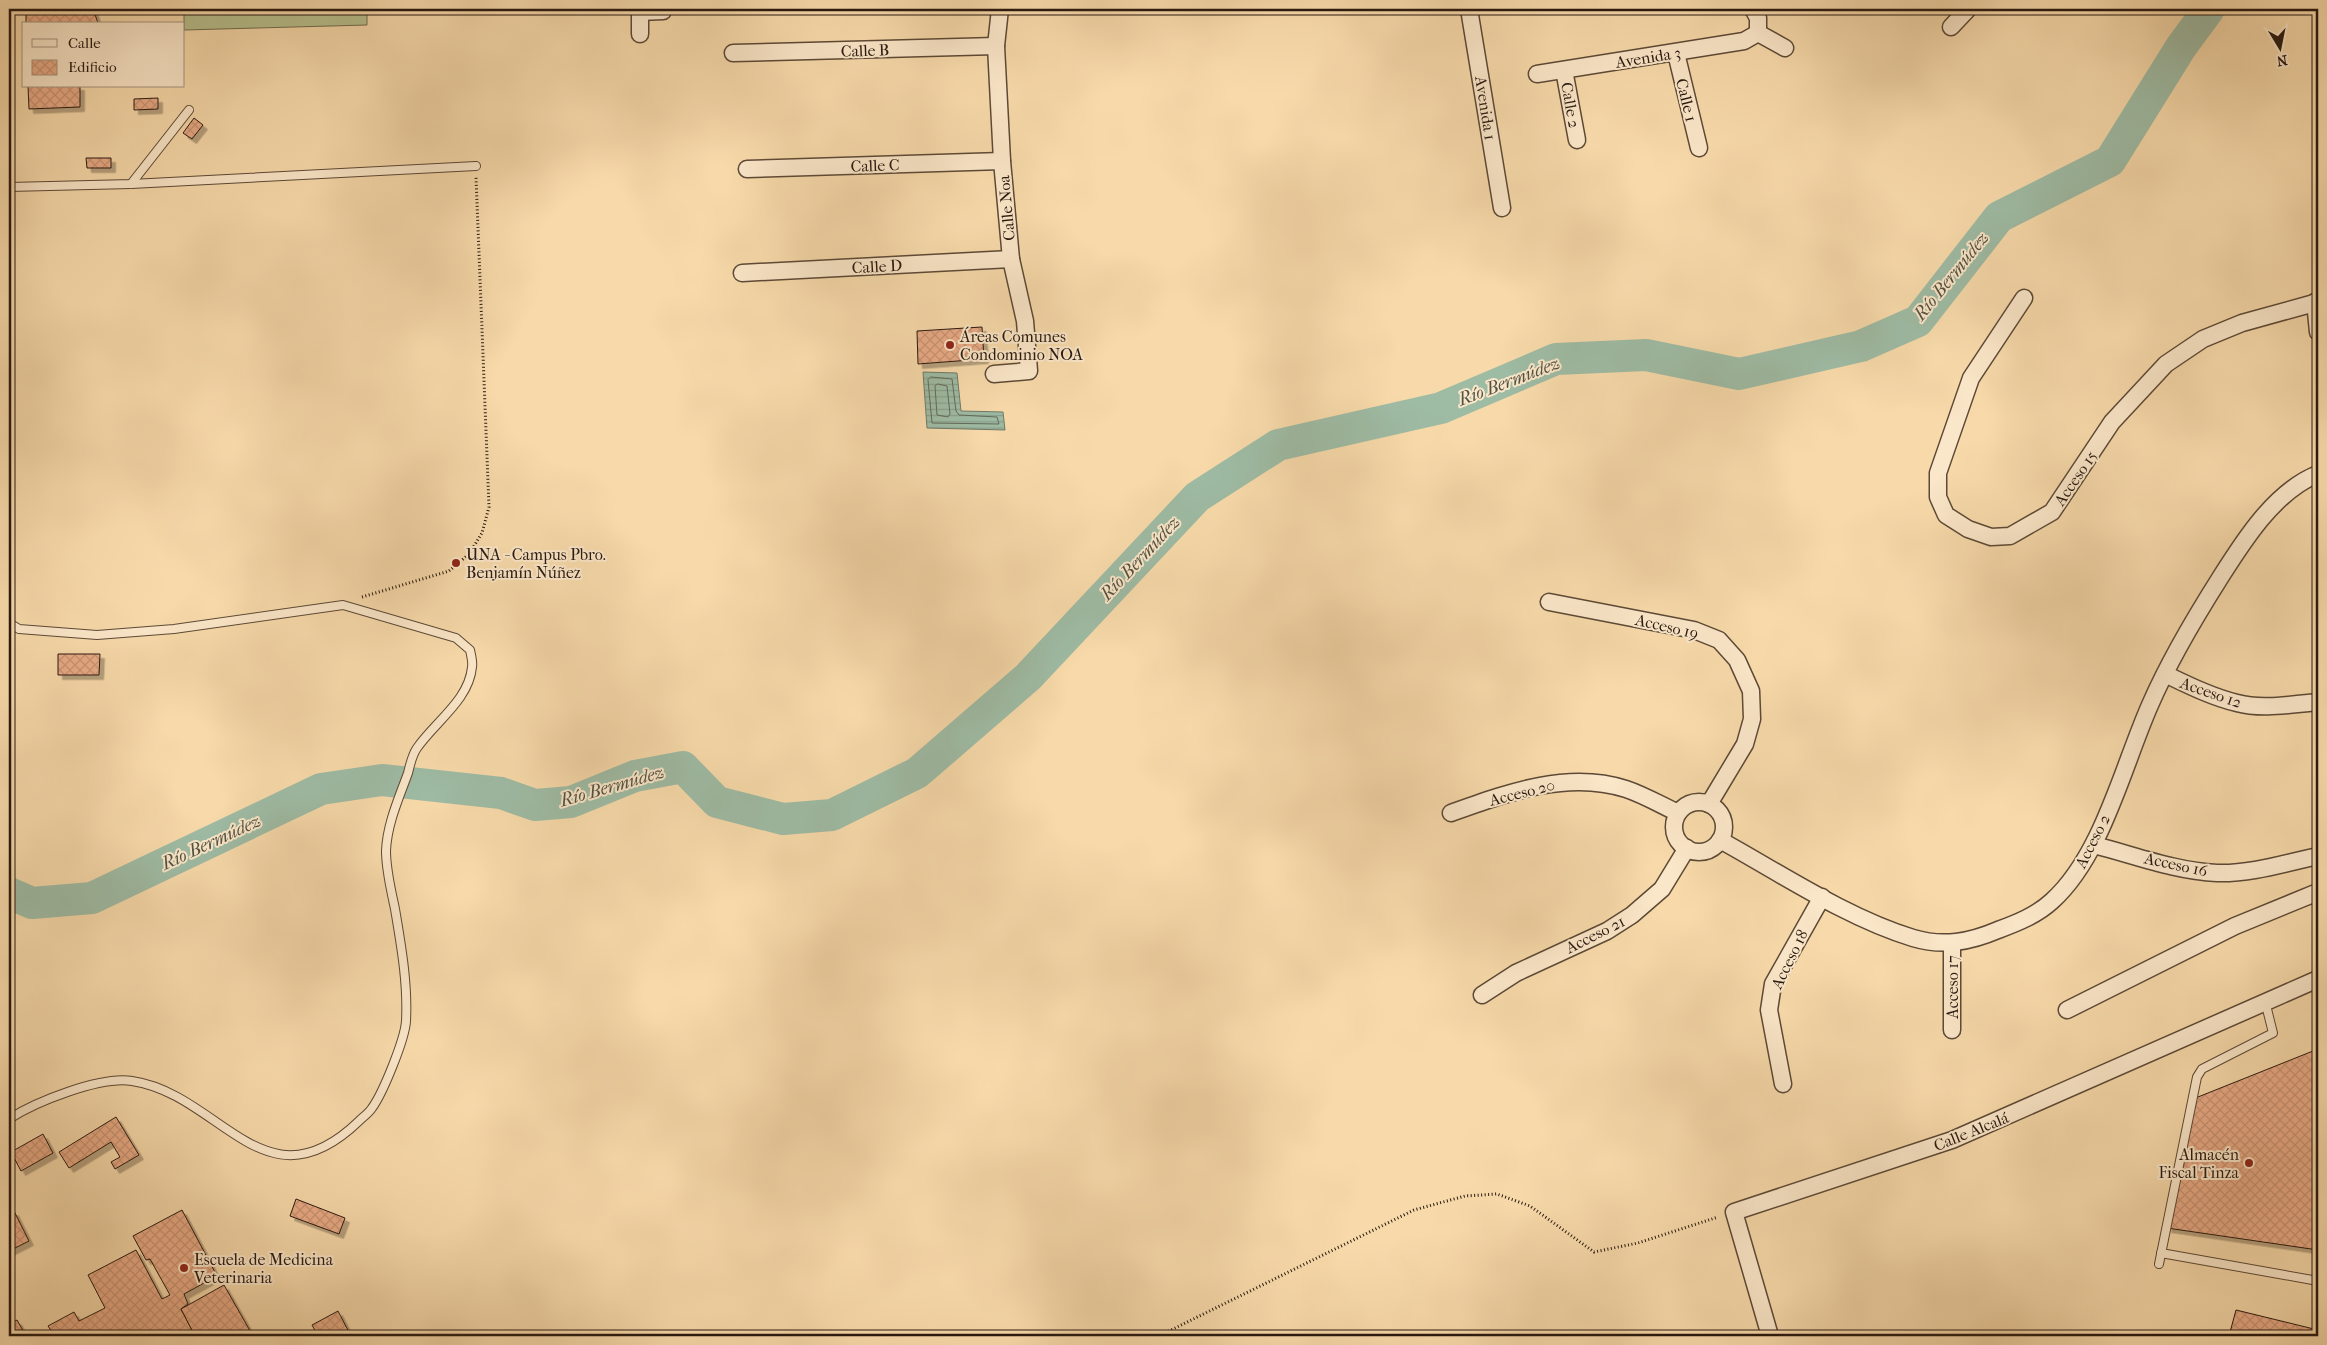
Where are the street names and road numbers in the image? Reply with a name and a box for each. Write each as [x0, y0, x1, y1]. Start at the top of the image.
street label: Calle B [840, 40, 890, 61]
street label: Avenida 3 [1613, 43, 1682, 72]
street label: Avenida 1 [1471, 74, 1500, 142]
street label: Calle 1 [1672, 76, 1701, 124]
street label: Calle 2 [1557, 81, 1584, 130]
street label: Calle C [850, 155, 900, 176]
street label: Calle Noa [994, 174, 1019, 241]
street label: Calle D [851, 256, 903, 277]
street label: Acceso 15 [2050, 447, 2101, 510]
street label: Acceso 19 [1633, 610, 1700, 643]
street label: Acceso 12 [2177, 673, 2244, 712]
street label: Acceso 20 [1486, 775, 1557, 810]
street label: Acceso 2 [2070, 811, 2114, 872]
street label: Acceso 16 [2142, 848, 2210, 881]
street label: Acceso 21 [1562, 911, 1628, 958]
street label: Acceso 18 [1767, 926, 1812, 993]
street label: Acceso 17 [1943, 955, 1962, 1020]
street label: Calle Alcalá [1931, 1108, 2012, 1155]

